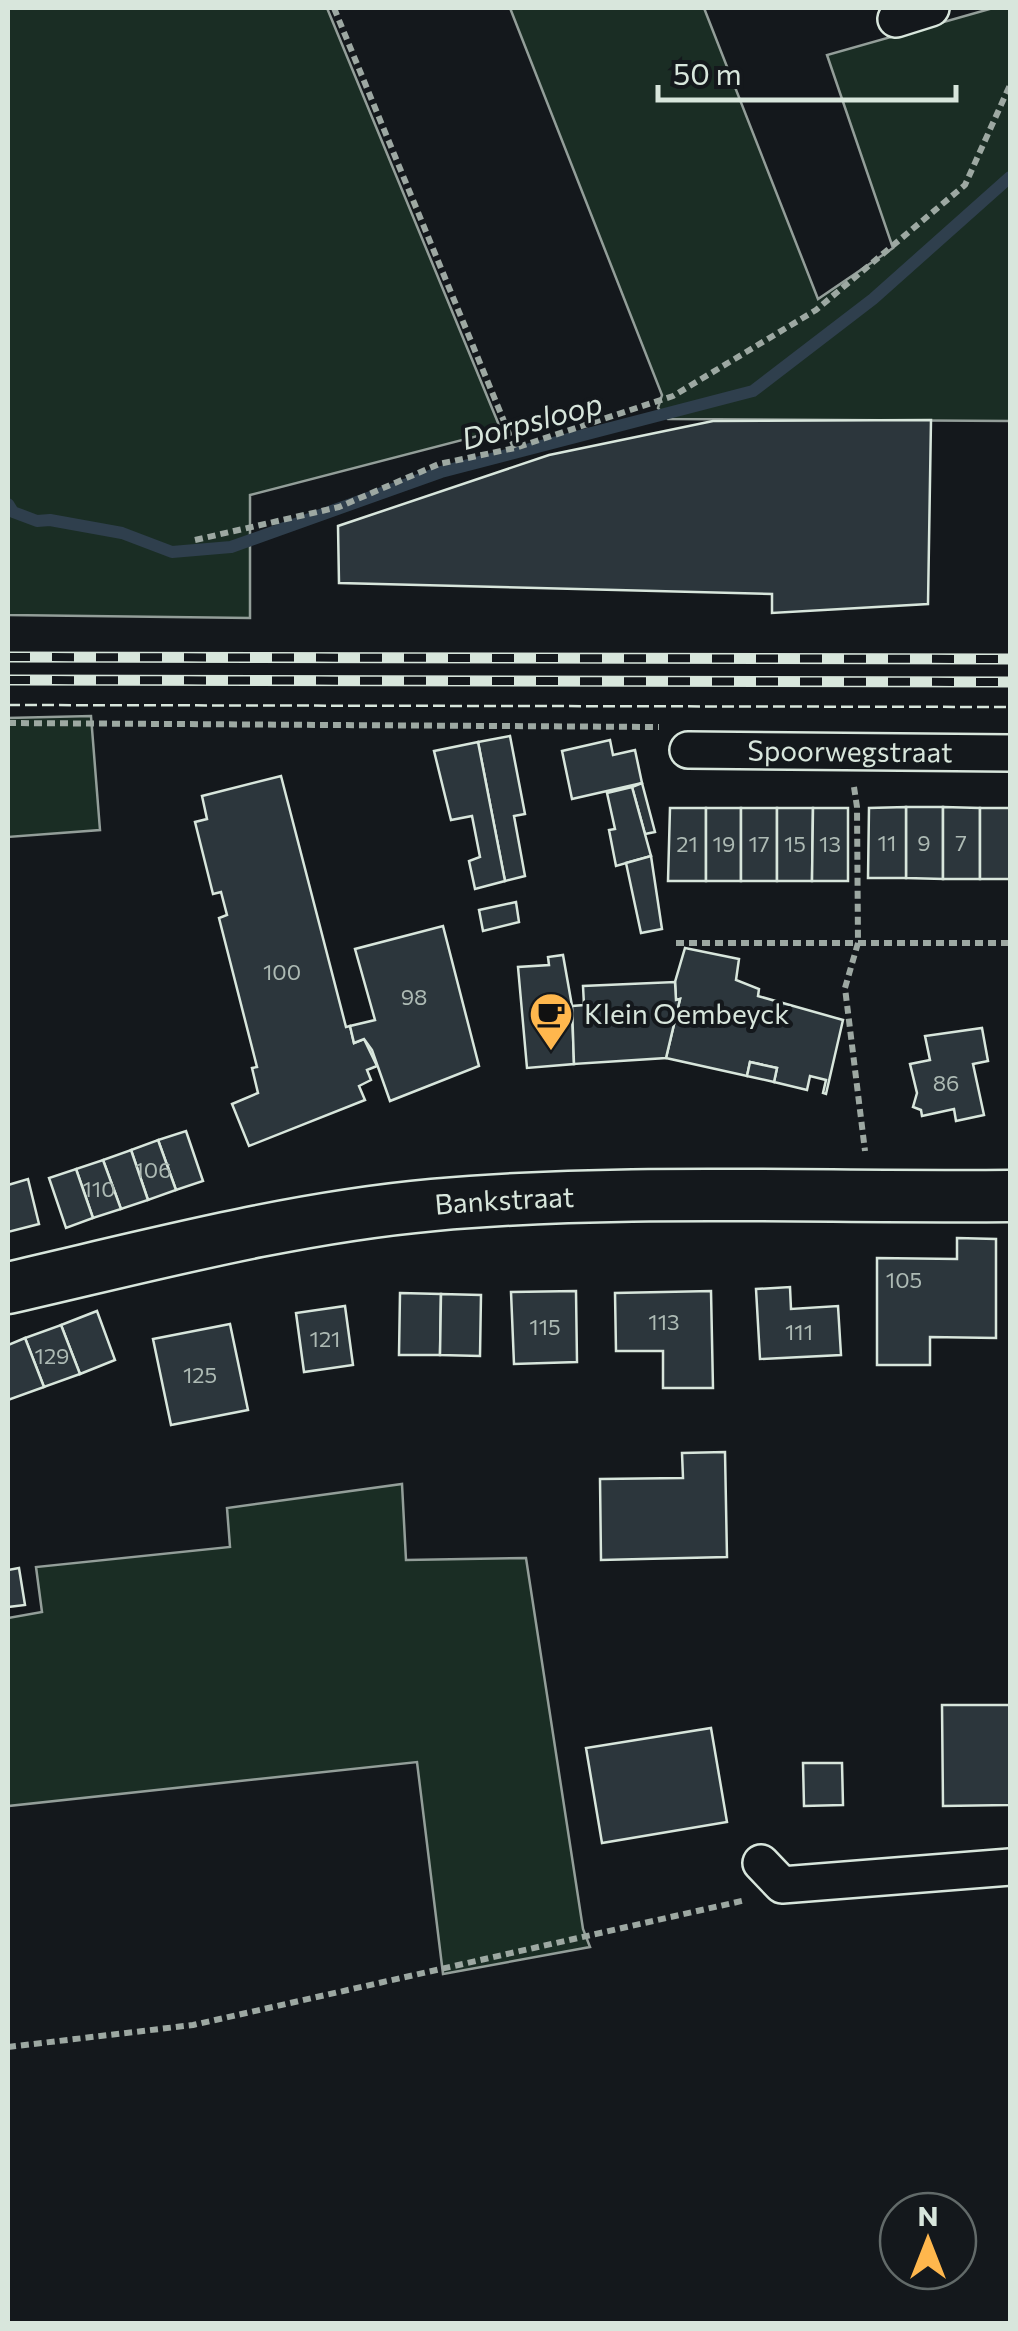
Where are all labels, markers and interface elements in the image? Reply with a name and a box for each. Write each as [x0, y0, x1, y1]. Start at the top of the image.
scale bar [658, 40, 956, 102]
text: 50 m [673, 54, 742, 91]
water label: Dorpsloop [457, 383, 606, 456]
street label: Spoorwegstraat [747, 733, 953, 768]
house number: 11 [878, 829, 896, 856]
house number: 9 [917, 829, 931, 856]
house number: 7 [955, 829, 967, 856]
house number: 21 [676, 830, 698, 857]
house number: 19 [713, 830, 735, 857]
house number: 17 [748, 830, 770, 857]
house number: 15 [784, 830, 806, 857]
house number: 13 [819, 830, 841, 857]
house number: 100 [263, 958, 301, 985]
house number: 98 [401, 983, 427, 1010]
cafe icon: Klein Oembeyck [528, 991, 574, 1052]
place label: Klein Oembeyck [584, 996, 789, 1030]
house number: 86 [933, 1069, 959, 1096]
house number: 106 [134, 1156, 172, 1183]
house number: 110 [82, 1175, 116, 1202]
street label: Bankstraat [433, 1179, 575, 1221]
house number: 105 [886, 1266, 922, 1293]
house number: 113 [648, 1308, 680, 1335]
house number: 115 [529, 1313, 561, 1340]
house number: 111 [785, 1318, 813, 1345]
house number: 121 [309, 1325, 341, 1352]
house number: 129 [35, 1342, 69, 1369]
house number: 125 [183, 1361, 217, 1388]
north arrow [878, 2191, 978, 2291]
text: N [918, 2198, 939, 2232]

